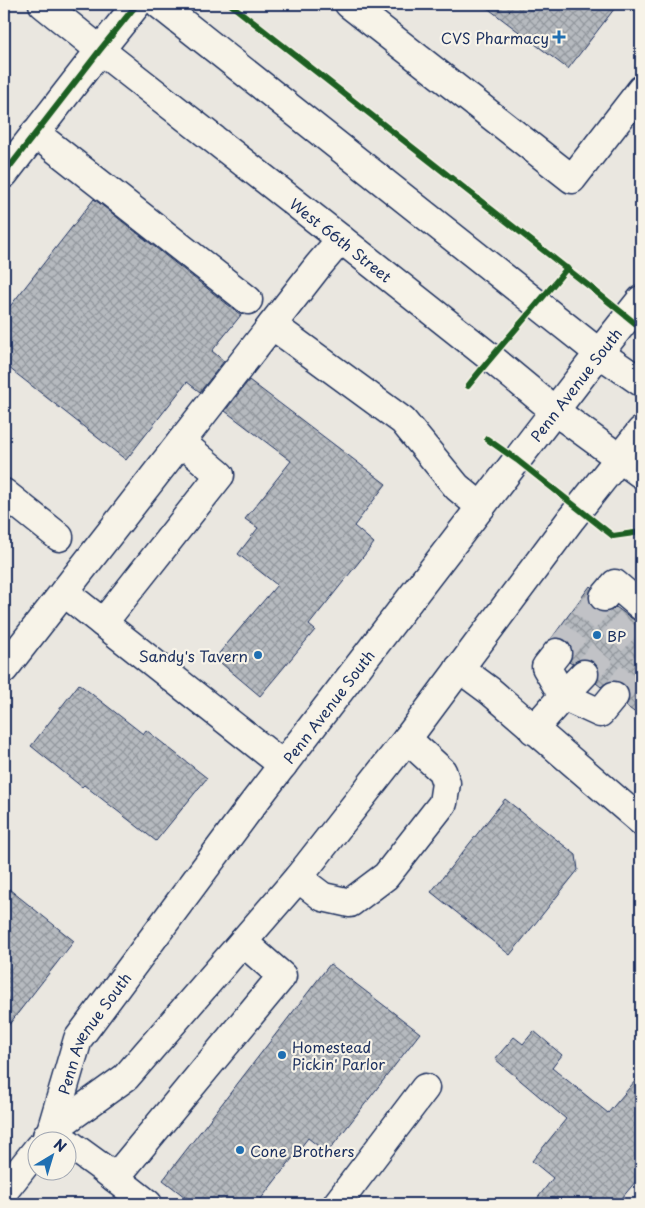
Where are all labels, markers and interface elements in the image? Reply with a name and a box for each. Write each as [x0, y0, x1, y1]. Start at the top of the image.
place label: CVS Pharmacy [441, 26, 549, 49]
marker: CVS Pharmacy [553, 31, 565, 43]
street label: West 66th Street [285, 192, 397, 287]
street label: Penn Avenue South [524, 322, 627, 446]
place label: BP [607, 624, 626, 647]
marker: BP [591, 629, 603, 641]
place label: Sandy's Tavern [139, 644, 248, 667]
street label: Penn Avenue South [277, 644, 379, 768]
marker: Sandy's Tavern [252, 649, 264, 661]
street label: Penn Avenue South [51, 967, 136, 1097]
place label: Homestead Pickin' Parlor [292, 1035, 385, 1075]
marker: Homestead Pickin' Parlor [276, 1049, 288, 1061]
north arrow [28, 1130, 78, 1180]
text: N [49, 1134, 71, 1157]
place label: Cone Brothers [250, 1139, 354, 1162]
marker: Cone Brothers [234, 1144, 246, 1156]

